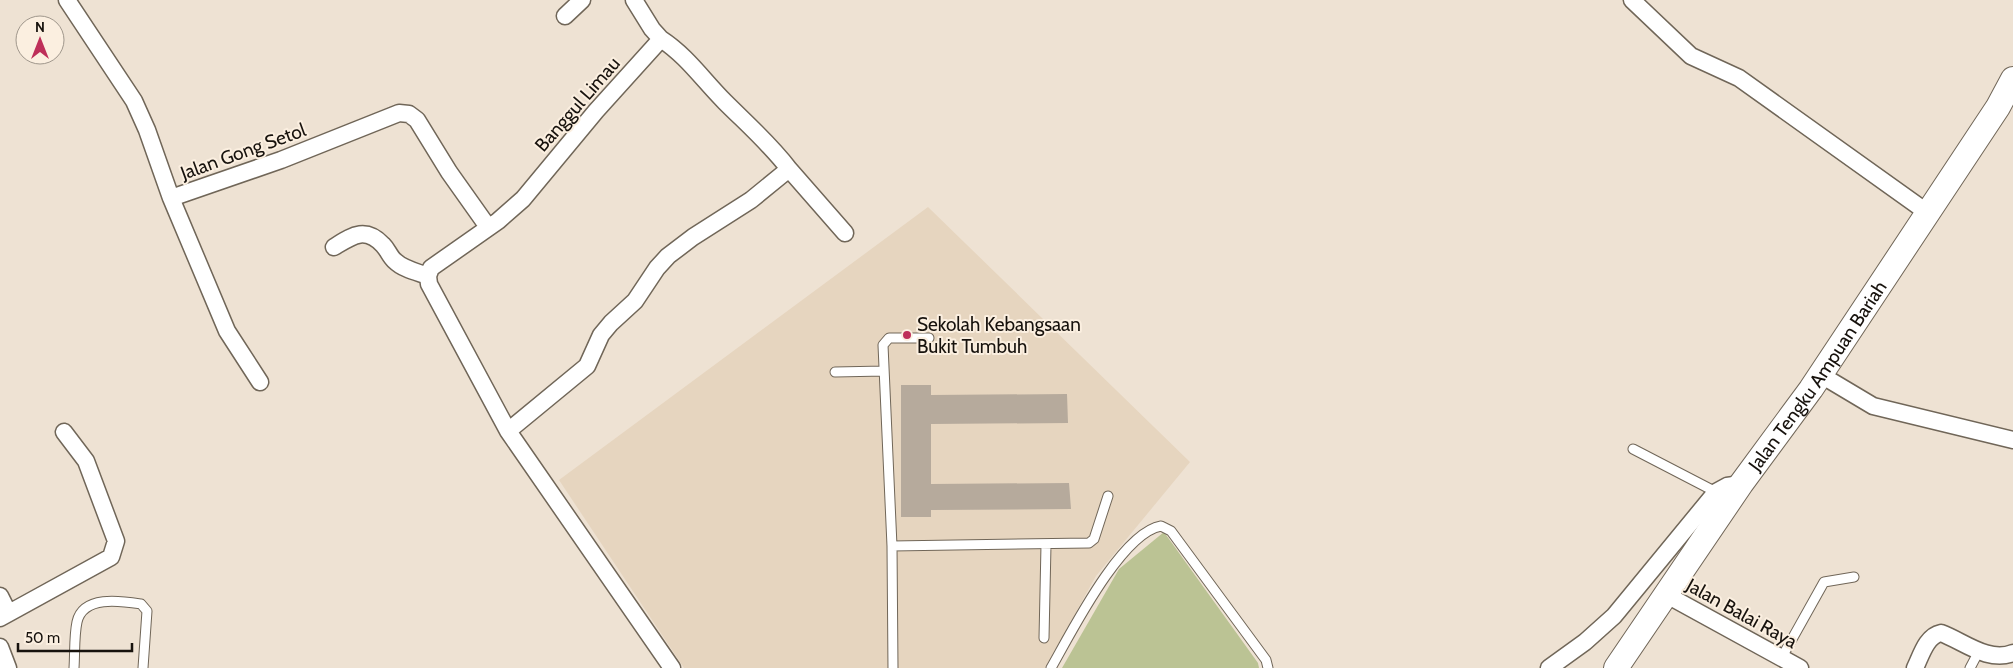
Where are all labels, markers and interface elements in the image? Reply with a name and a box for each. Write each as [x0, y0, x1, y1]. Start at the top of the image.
north arrow [15, 15, 65, 65]
text: N [35, 18, 45, 36]
street label: Banggul Limau [530, 52, 625, 156]
street label: Jalan Gong Setol [176, 118, 310, 185]
street label: Jalan Tengku Ampuan Bariah [1743, 276, 1892, 476]
place label: Sekolah Kebangsaan Bukit Tumbuh [917, 313, 1081, 358]
marker: Sekolah Kebangsaan Bukit Tumbuh [901, 329, 913, 341]
street label: Jalan Balai Raya [1681, 573, 1801, 653]
scale bar [18, 620, 131, 652]
text: 50 m [25, 629, 60, 647]

